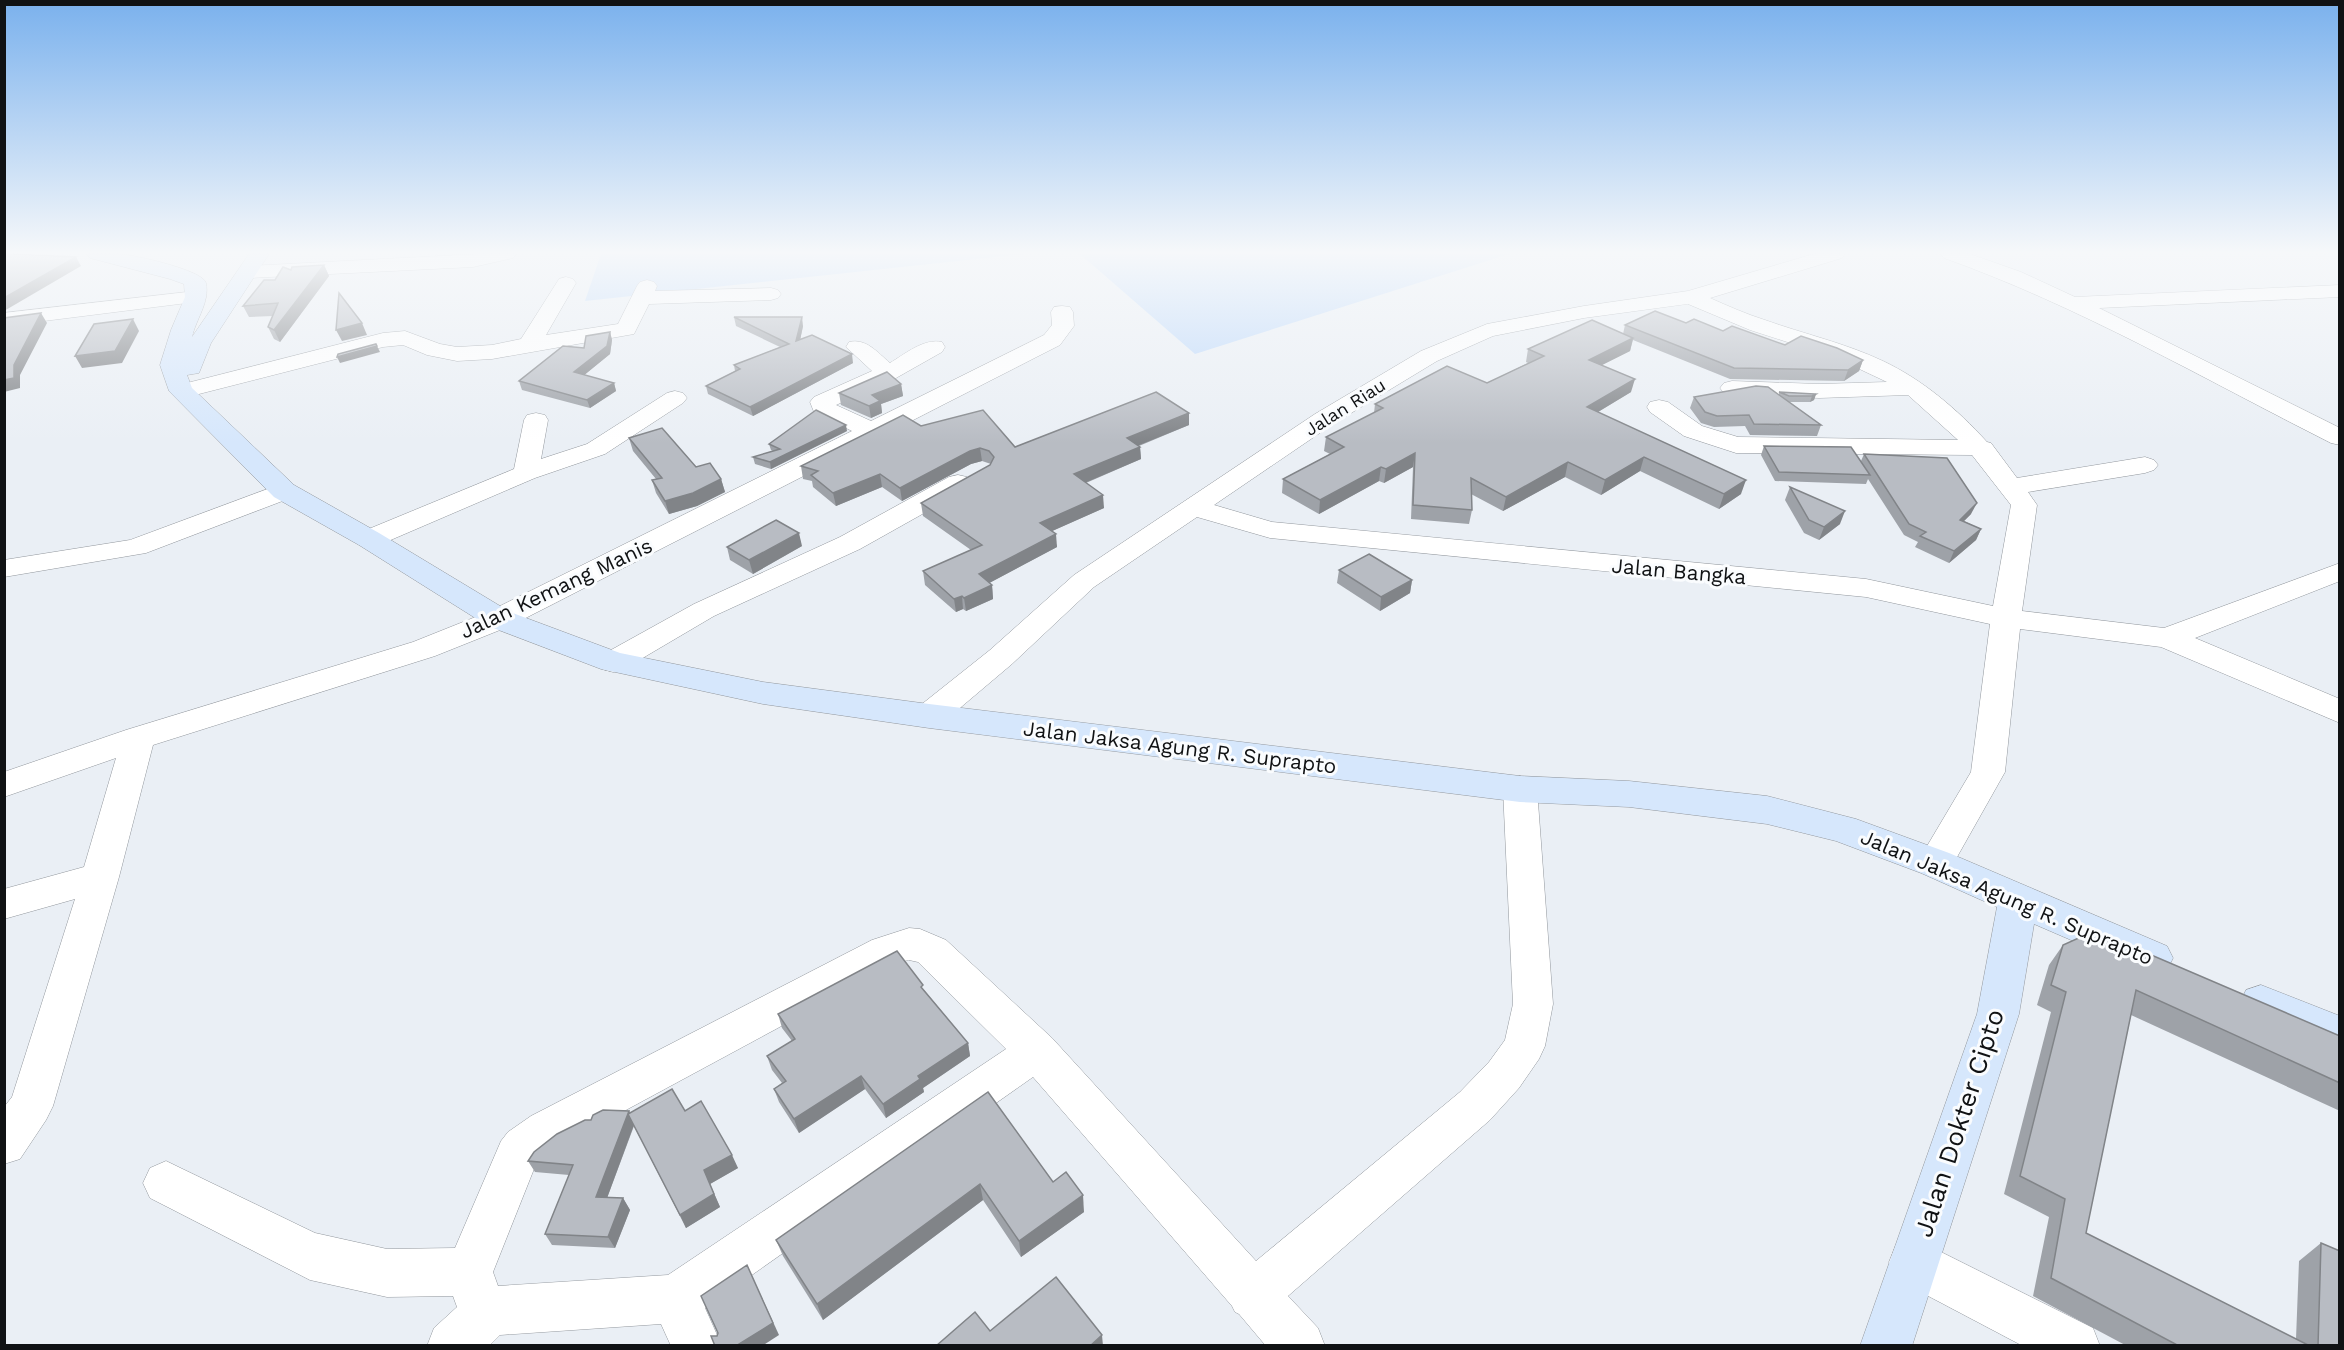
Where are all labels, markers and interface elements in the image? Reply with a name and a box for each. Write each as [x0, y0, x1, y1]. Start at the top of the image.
street label: Jalan Riau [1301, 374, 1389, 440]
street label: Jalan Kemang Manis [456, 532, 656, 644]
street label: Jalan Bangka [1611, 553, 1748, 589]
street label: Jalan Jaksa Agung R. Suprapto [1022, 715, 1338, 779]
street label: Jalan Jaksa Agung R. Suprapto [1857, 824, 2157, 970]
street label: Jalan Dokter Cipto [1908, 1005, 2010, 1241]

